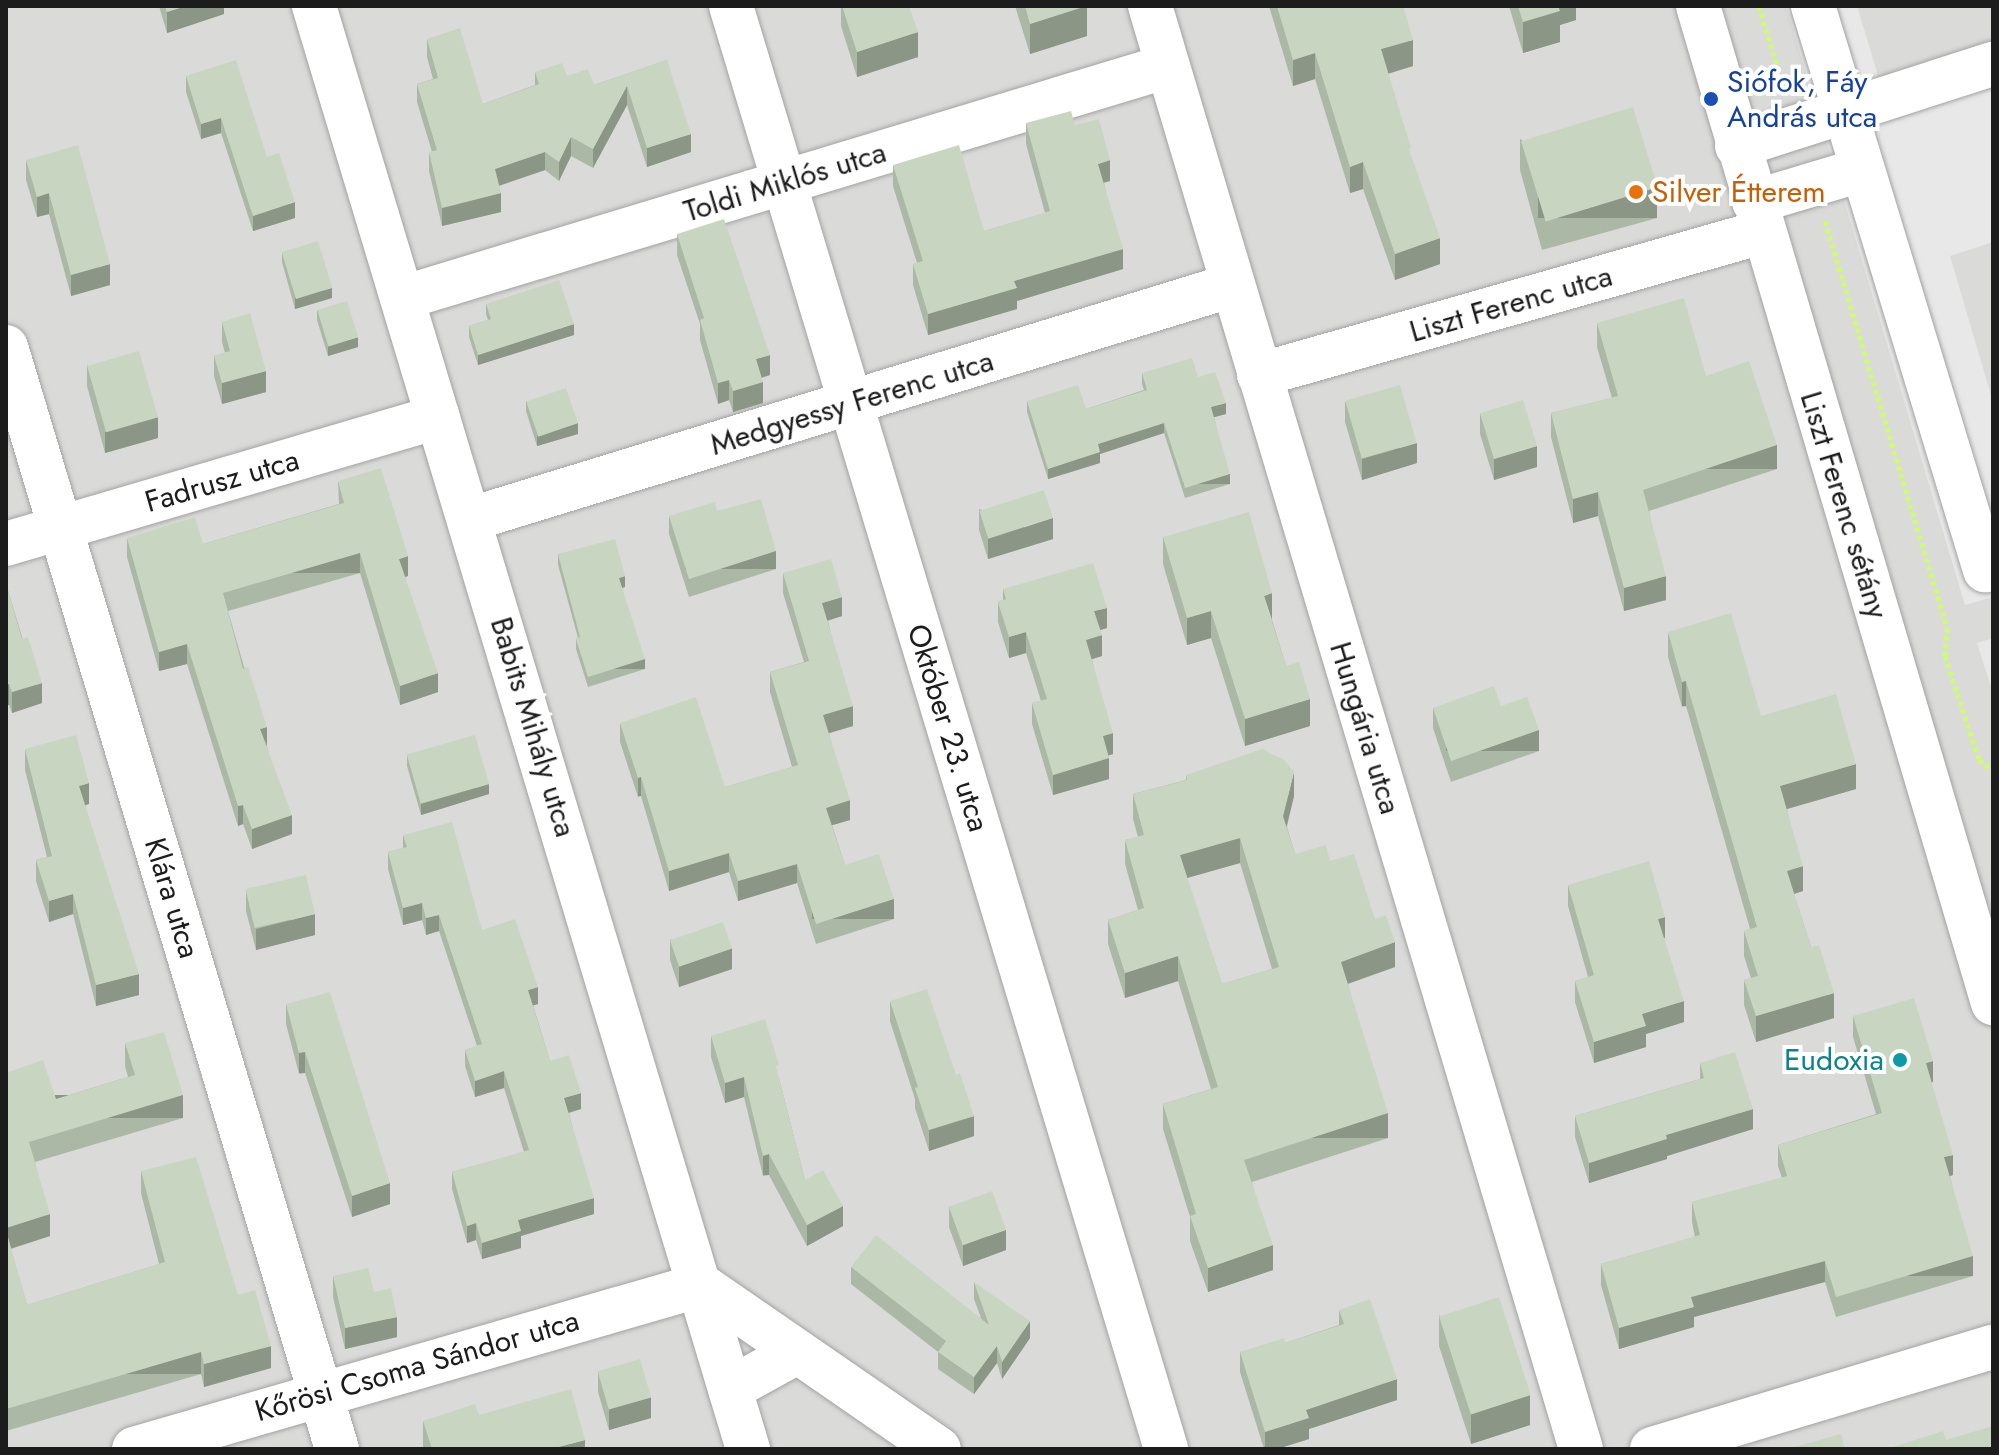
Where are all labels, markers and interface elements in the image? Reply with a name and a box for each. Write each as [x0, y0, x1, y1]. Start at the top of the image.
place label: Siófok, Fáy András utca [1727, 64, 1877, 134]
marker: Siófok, Fáy András utca [1702, 90, 1720, 108]
street label: Toldi Miklós utca [680, 134, 890, 230]
place label: Silver Étterem [1652, 174, 1826, 210]
marker: Silver Étterem [1627, 183, 1645, 201]
street label: Liszt Ferenc utca [1406, 258, 1616, 350]
street label: Medgyessy Ferenc utca [706, 343, 998, 463]
street label: Liszt Ferenc sétány [1792, 387, 1896, 623]
street label: Fadrusz utca [141, 442, 303, 520]
street label: Babits Mihály utca [483, 613, 583, 841]
street label: Október 23. utca [899, 620, 997, 836]
street label: Hungária utca [1322, 638, 1408, 818]
street label: Klára utca [137, 834, 207, 962]
place label: Eudoxia [1784, 1042, 1884, 1078]
marker: Eudoxia [1891, 1051, 1909, 1069]
street label: Kőrösi Csoma Sándor utca [251, 1302, 583, 1430]

